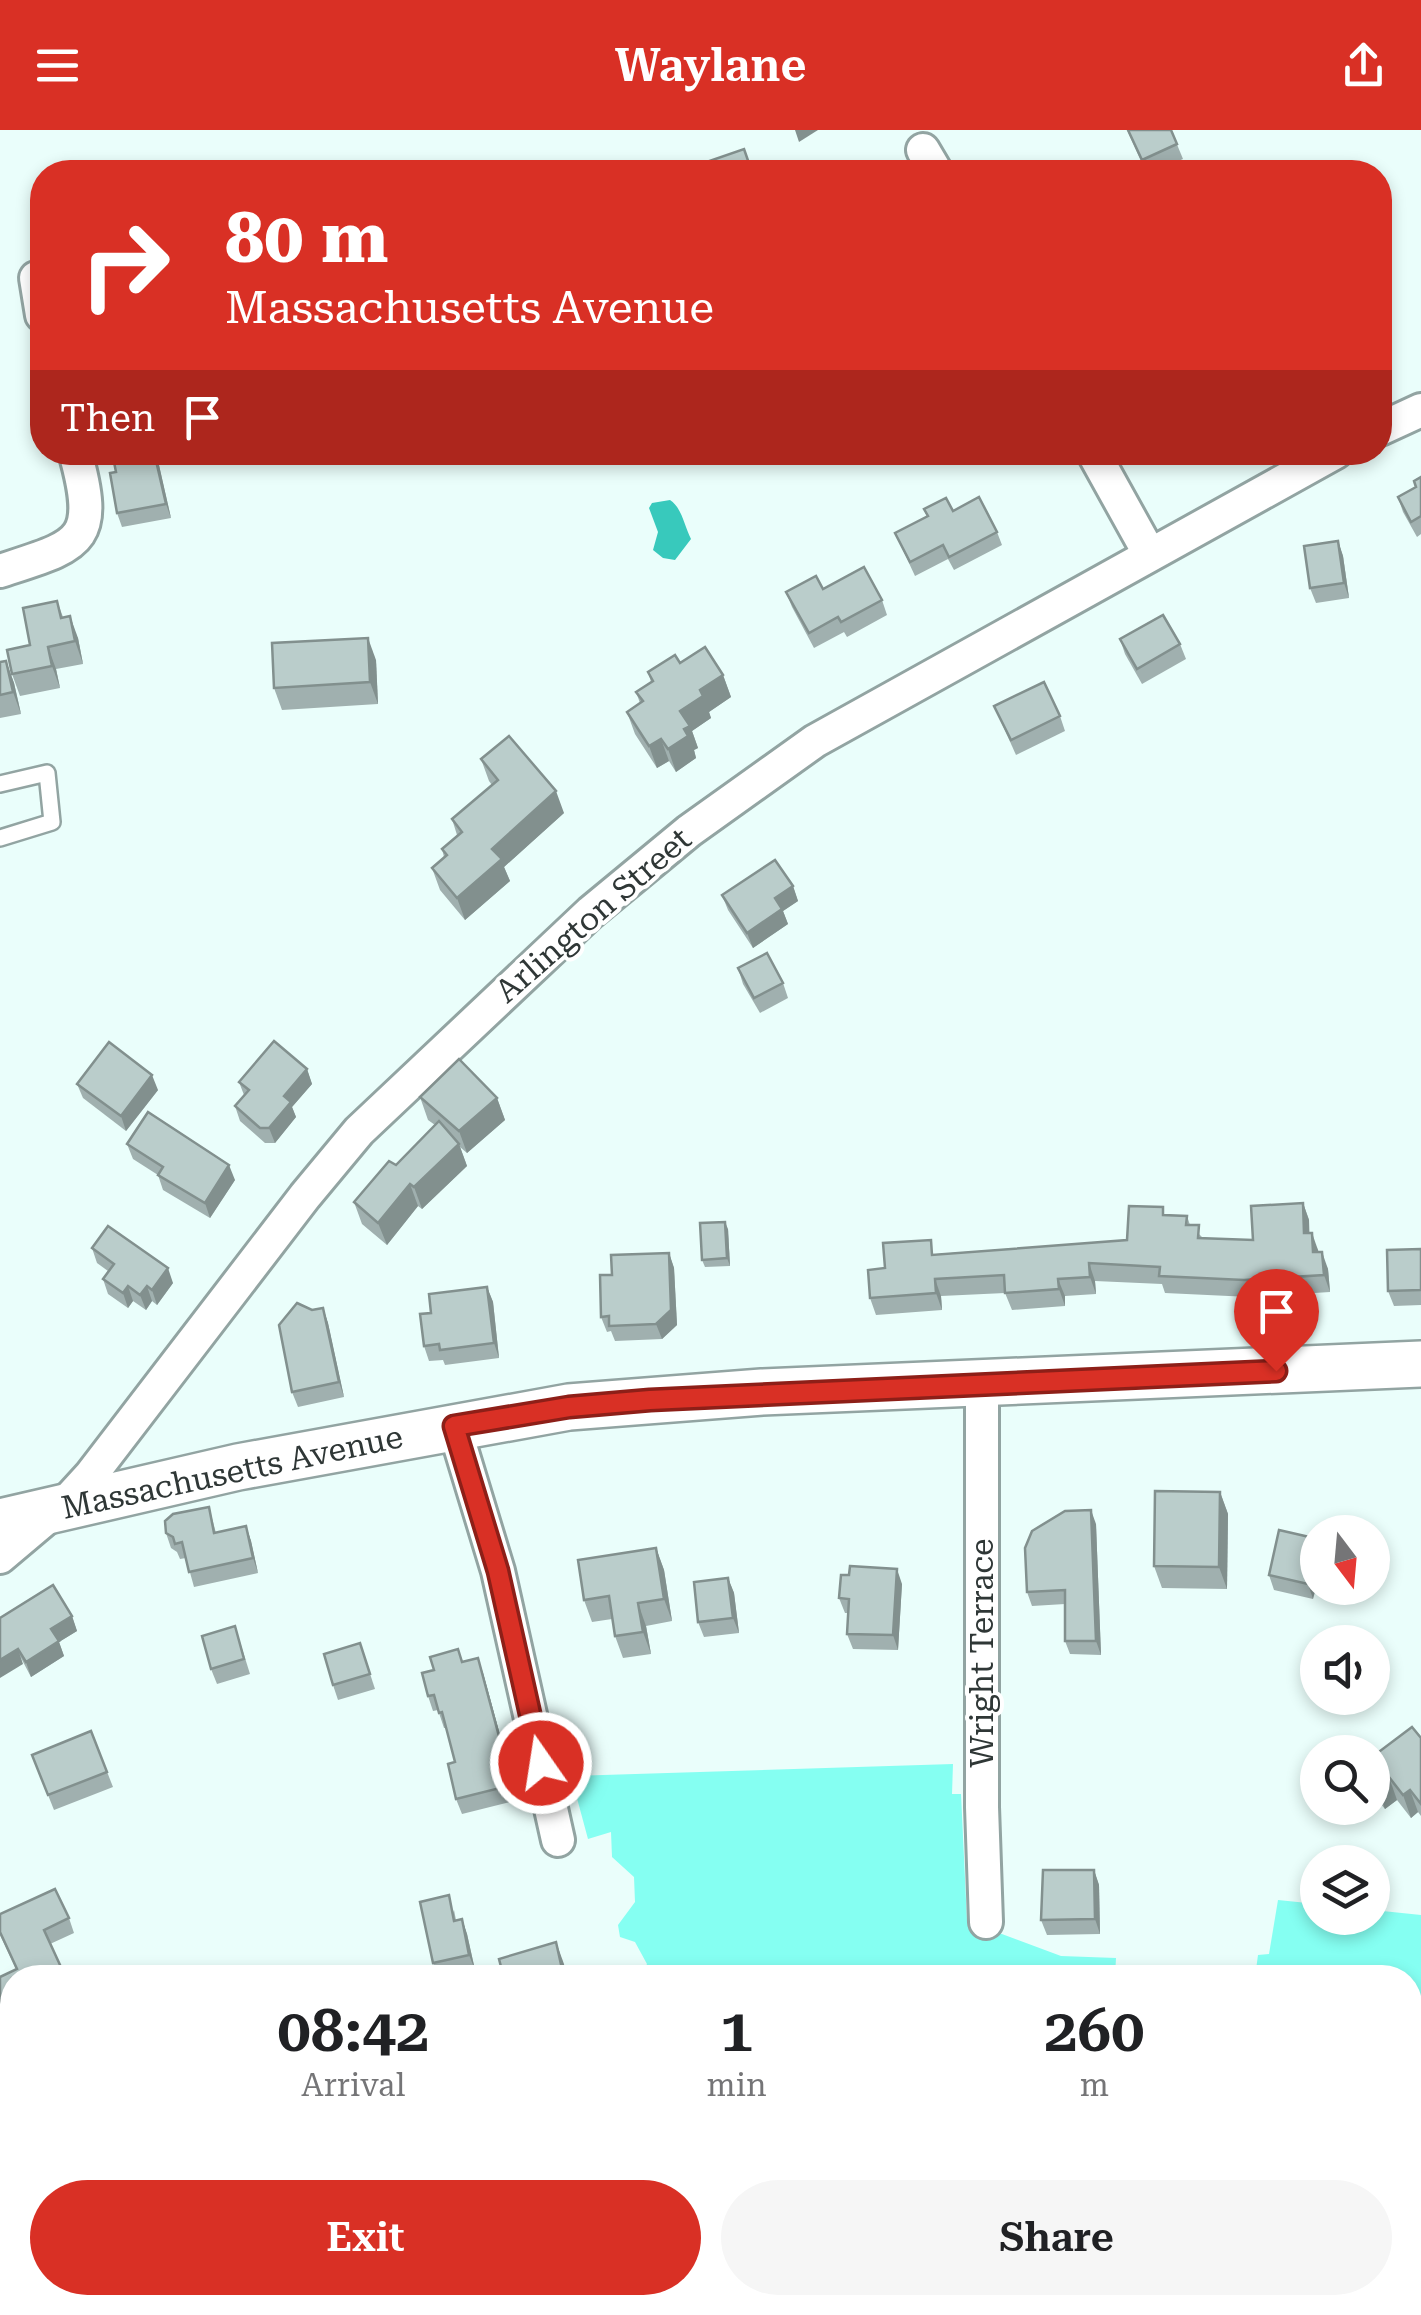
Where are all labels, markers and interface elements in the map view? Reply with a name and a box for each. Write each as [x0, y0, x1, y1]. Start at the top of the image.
icon: menu [30, 38, 85, 93]
icon: share [1336, 38, 1391, 93]
text: Waylane [615, 39, 806, 92]
text: 80 m [225, 197, 389, 279]
icon: right [60, 200, 190, 330]
text: Massachusetts Avenue [225, 281, 714, 334]
icon: arrive [175, 390, 230, 445]
text: Then [60, 396, 155, 440]
street label: Arlington Street [487, 820, 699, 1010]
pin [1234, 1269, 1319, 1372]
icon: arrive [1249, 1284, 1304, 1339]
street label: Massachusetts Avenue [58, 1417, 406, 1527]
north arrow [1300, 1515, 1390, 1605]
map controls [1300, 1515, 1390, 1935]
street label: Wright Terrace [963, 1538, 1001, 1768]
button: sound [1300, 1625, 1390, 1715]
position arrow [489, 1711, 593, 1815]
button: search [1300, 1735, 1390, 1825]
button: layers [1300, 1845, 1390, 1935]
text: 08:42 [277, 1995, 429, 2066]
text: 1 [720, 1995, 753, 2066]
text: 260 [1044, 1995, 1145, 2066]
text: Arrival [301, 2066, 405, 2104]
text: min [707, 2066, 767, 2104]
text: m [1080, 2066, 1109, 2104]
button: Exit [30, 2180, 701, 2295]
button: Share [721, 2180, 1392, 2295]

